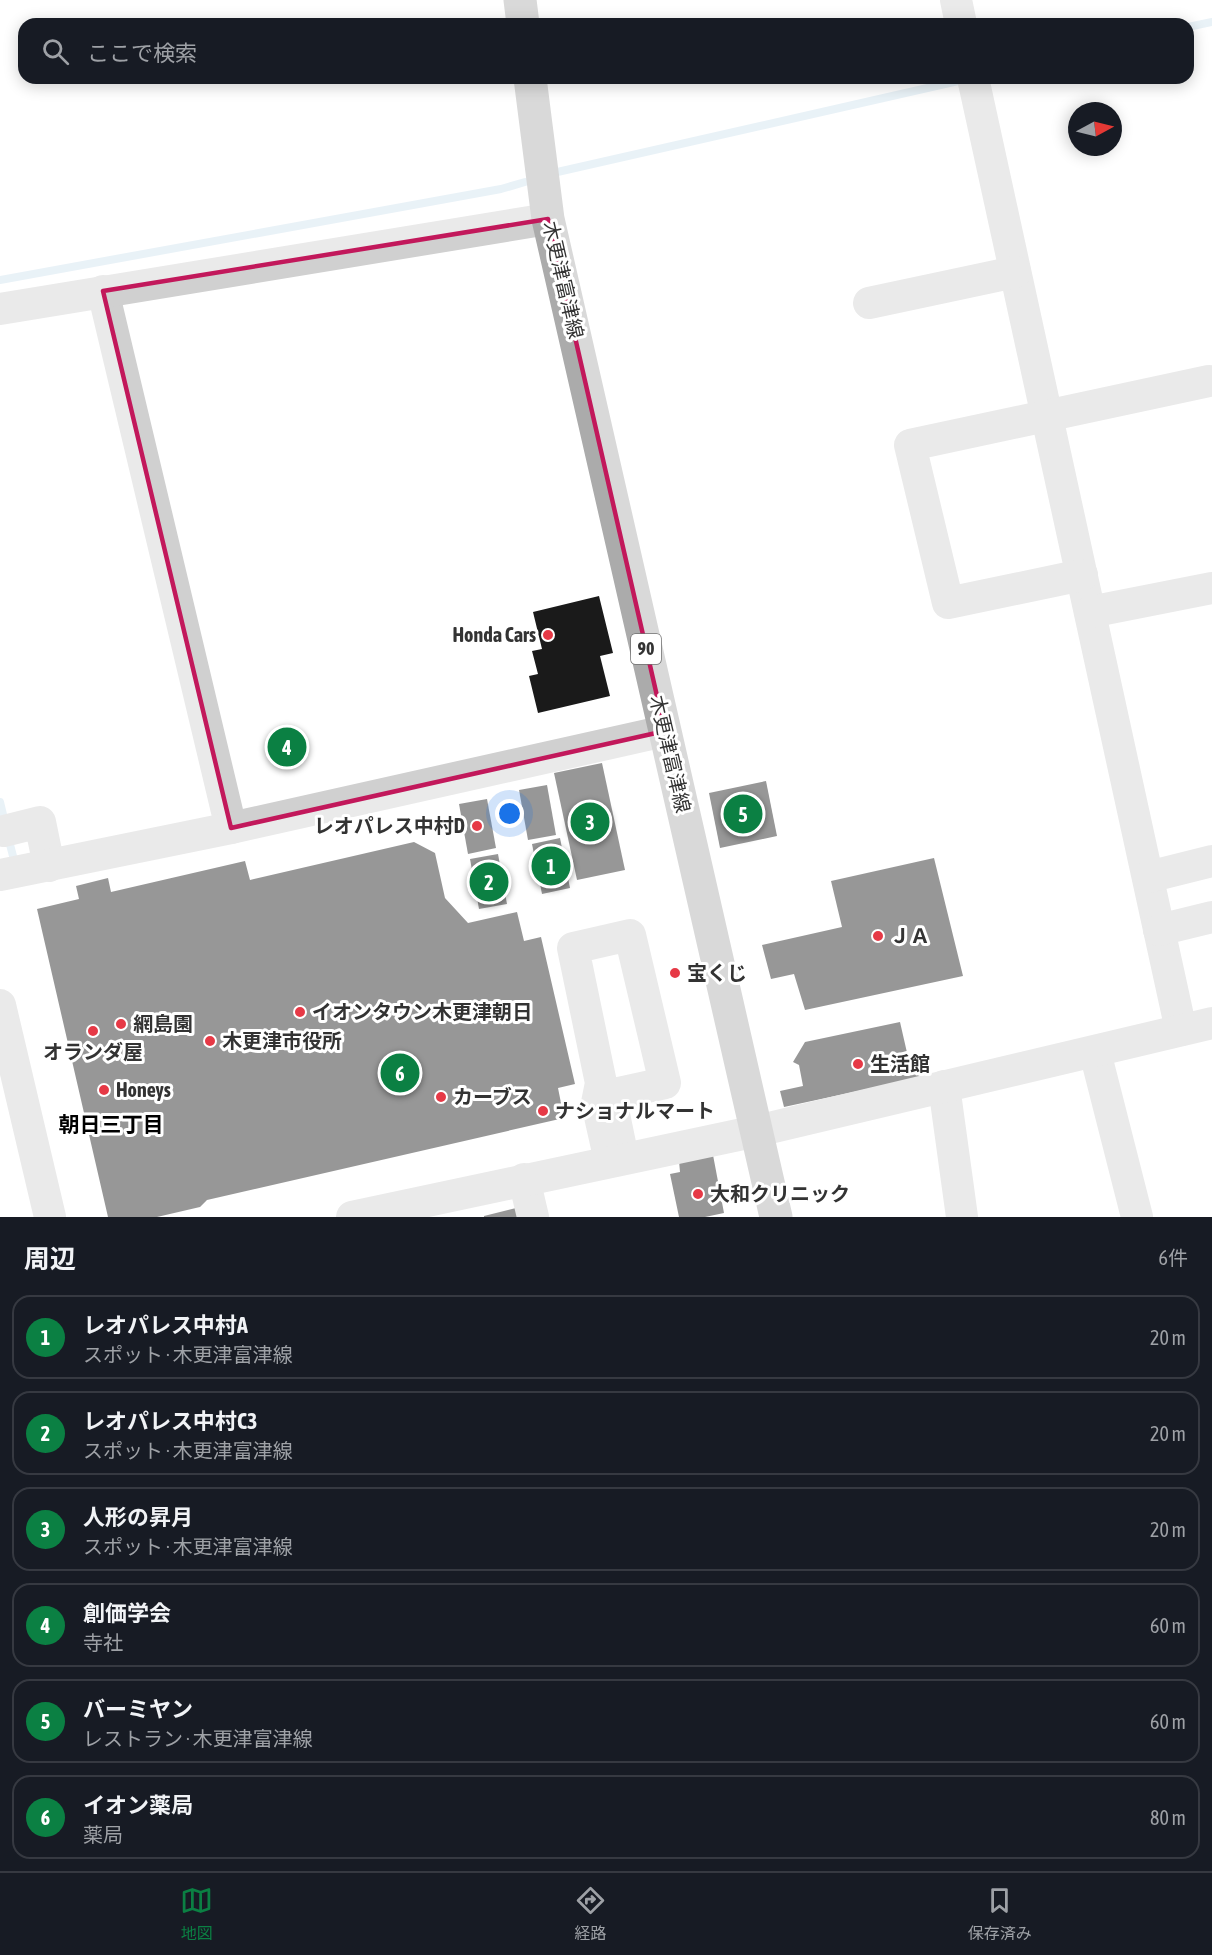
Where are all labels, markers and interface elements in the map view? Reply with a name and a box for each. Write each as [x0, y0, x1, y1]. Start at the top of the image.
search box [18, 18, 1194, 84]
icon: search [39, 35, 72, 68]
text: ここで検索 [87, 40, 197, 66]
north arrow [1068, 102, 1122, 156]
street label: 木更津富津線 [539, 219, 588, 341]
place label: Honda Cars [453, 623, 536, 646]
marker: Honda Cars [541, 628, 555, 642]
road number: 90 [631, 634, 661, 664]
street label: 木更津富津線 [646, 693, 695, 815]
pin: 4 [268, 724, 306, 770]
pin: 5 [724, 792, 762, 836]
your location [495, 799, 524, 828]
pin: 3 [570, 800, 610, 844]
place label: レオパレス中村D [314, 814, 465, 837]
marker: レオパレス中村D [470, 819, 484, 833]
pin: 1 [532, 844, 570, 888]
pin: 2 [470, 860, 508, 904]
place label: ＪＡ [890, 924, 930, 947]
marker: ＪＡ [871, 929, 885, 943]
place label: 宝くじ [687, 961, 747, 984]
marker: 宝くじ [668, 966, 682, 980]
place label: イオンタウン木更津朝日 [312, 1000, 532, 1023]
marker: イオンタウン木更津朝日 [293, 1005, 307, 1019]
place label: 網島園 [133, 1012, 193, 1035]
marker: 網島園 [114, 1017, 128, 1031]
marker: オランダ屋 [86, 1024, 100, 1038]
place label: 木更津市役所 [222, 1029, 342, 1052]
marker: 木更津市役所 [203, 1034, 217, 1048]
place label: オランダ屋 [43, 1040, 143, 1063]
pin: 6 [380, 1050, 420, 1096]
place label: 生活館 [870, 1052, 930, 1075]
marker: 生活館 [851, 1057, 865, 1071]
place label: Honeys [116, 1078, 171, 1101]
marker: Honeys [97, 1083, 111, 1097]
place label: カーブス [453, 1085, 532, 1108]
marker: カーブス [434, 1090, 448, 1104]
place label: ナショナルマート [555, 1099, 715, 1122]
marker: ナショナルマート [536, 1104, 550, 1118]
district label: 朝日三丁目 [59, 1112, 164, 1136]
place label: 大和クリニック [710, 1182, 850, 1205]
marker: 大和クリニック [691, 1187, 705, 1201]
text: 周辺 [24, 1244, 76, 1274]
text: 6件 [1159, 1246, 1188, 1269]
text: レオパレス中村A [83, 1312, 248, 1338]
text: 1 [41, 1326, 50, 1349]
text: 20 m [1150, 1326, 1186, 1349]
text: スポット · 木更津富津線 [83, 1343, 293, 1366]
text: レオパレス中村C3 [83, 1408, 257, 1434]
text: 2 [41, 1422, 50, 1445]
text: 20 m [1150, 1422, 1186, 1445]
text: スポット · 木更津富津線 [83, 1439, 293, 1462]
text: 人形の昇月 [83, 1504, 193, 1530]
text: 3 [41, 1518, 50, 1541]
text: 20 m [1150, 1518, 1186, 1541]
text: スポット · 木更津富津線 [83, 1535, 293, 1558]
text: 創価学会 [83, 1600, 171, 1626]
text: 4 [41, 1614, 50, 1637]
text: 60 m [1150, 1614, 1186, 1637]
text: 寺社 [83, 1631, 123, 1654]
text: バーミヤン [83, 1696, 193, 1722]
text: 5 [41, 1710, 50, 1733]
text: 60 m [1150, 1710, 1186, 1733]
text: レストラン · 木更津富津線 [83, 1727, 313, 1750]
text: イオン薬局 [83, 1792, 193, 1818]
text: 6 [41, 1806, 50, 1829]
text: 80 m [1150, 1806, 1186, 1829]
text: 薬局 [83, 1823, 123, 1846]
tab: 地図 [180, 1884, 213, 1944]
tab: 経路 [574, 1884, 607, 1944]
tab: 保存済み [968, 1884, 1032, 1944]

